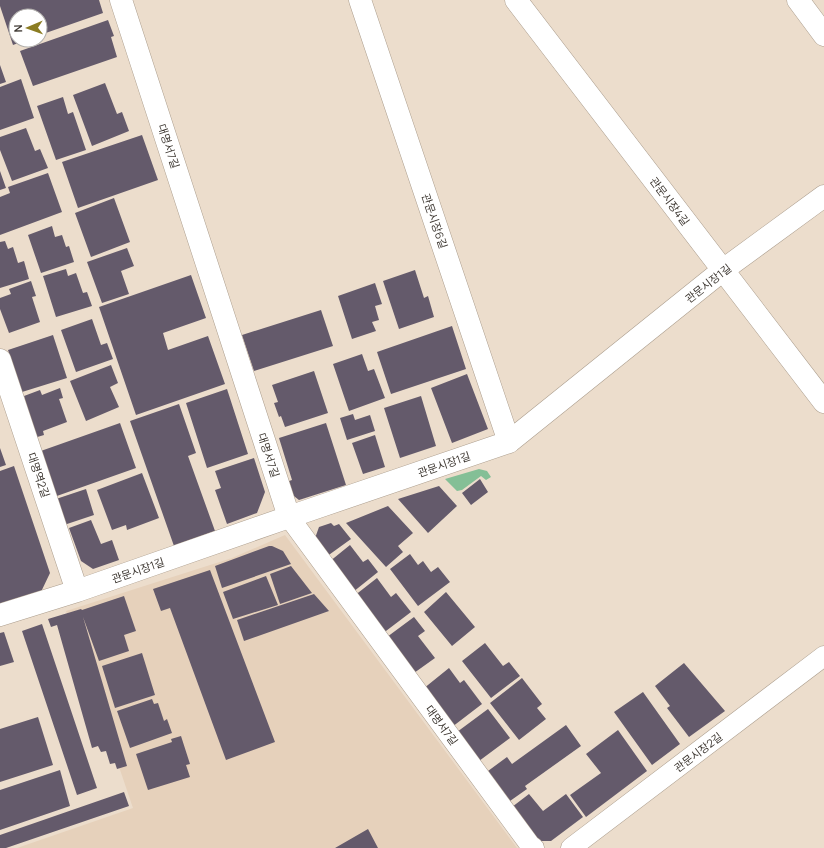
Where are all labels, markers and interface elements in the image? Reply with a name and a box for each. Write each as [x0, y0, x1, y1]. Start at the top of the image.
north arrow [8, 8, 48, 48]
text: N [10, 24, 25, 33]
street label: 대명서7길 [155, 122, 183, 170]
street label: 관문시장4길 [647, 174, 693, 228]
street label: 관문시장6길 [419, 191, 451, 251]
street label: 관문시장1길 [682, 260, 734, 306]
street label: 대명서7길 [255, 431, 283, 479]
street label: 관문시장1길 [416, 448, 472, 480]
street label: 대명역2길 [24, 450, 54, 500]
street label: 관문시장1길 [110, 554, 166, 586]
street label: 대명서7길 [422, 702, 462, 748]
street label: 관문시장2길 [671, 729, 725, 775]

